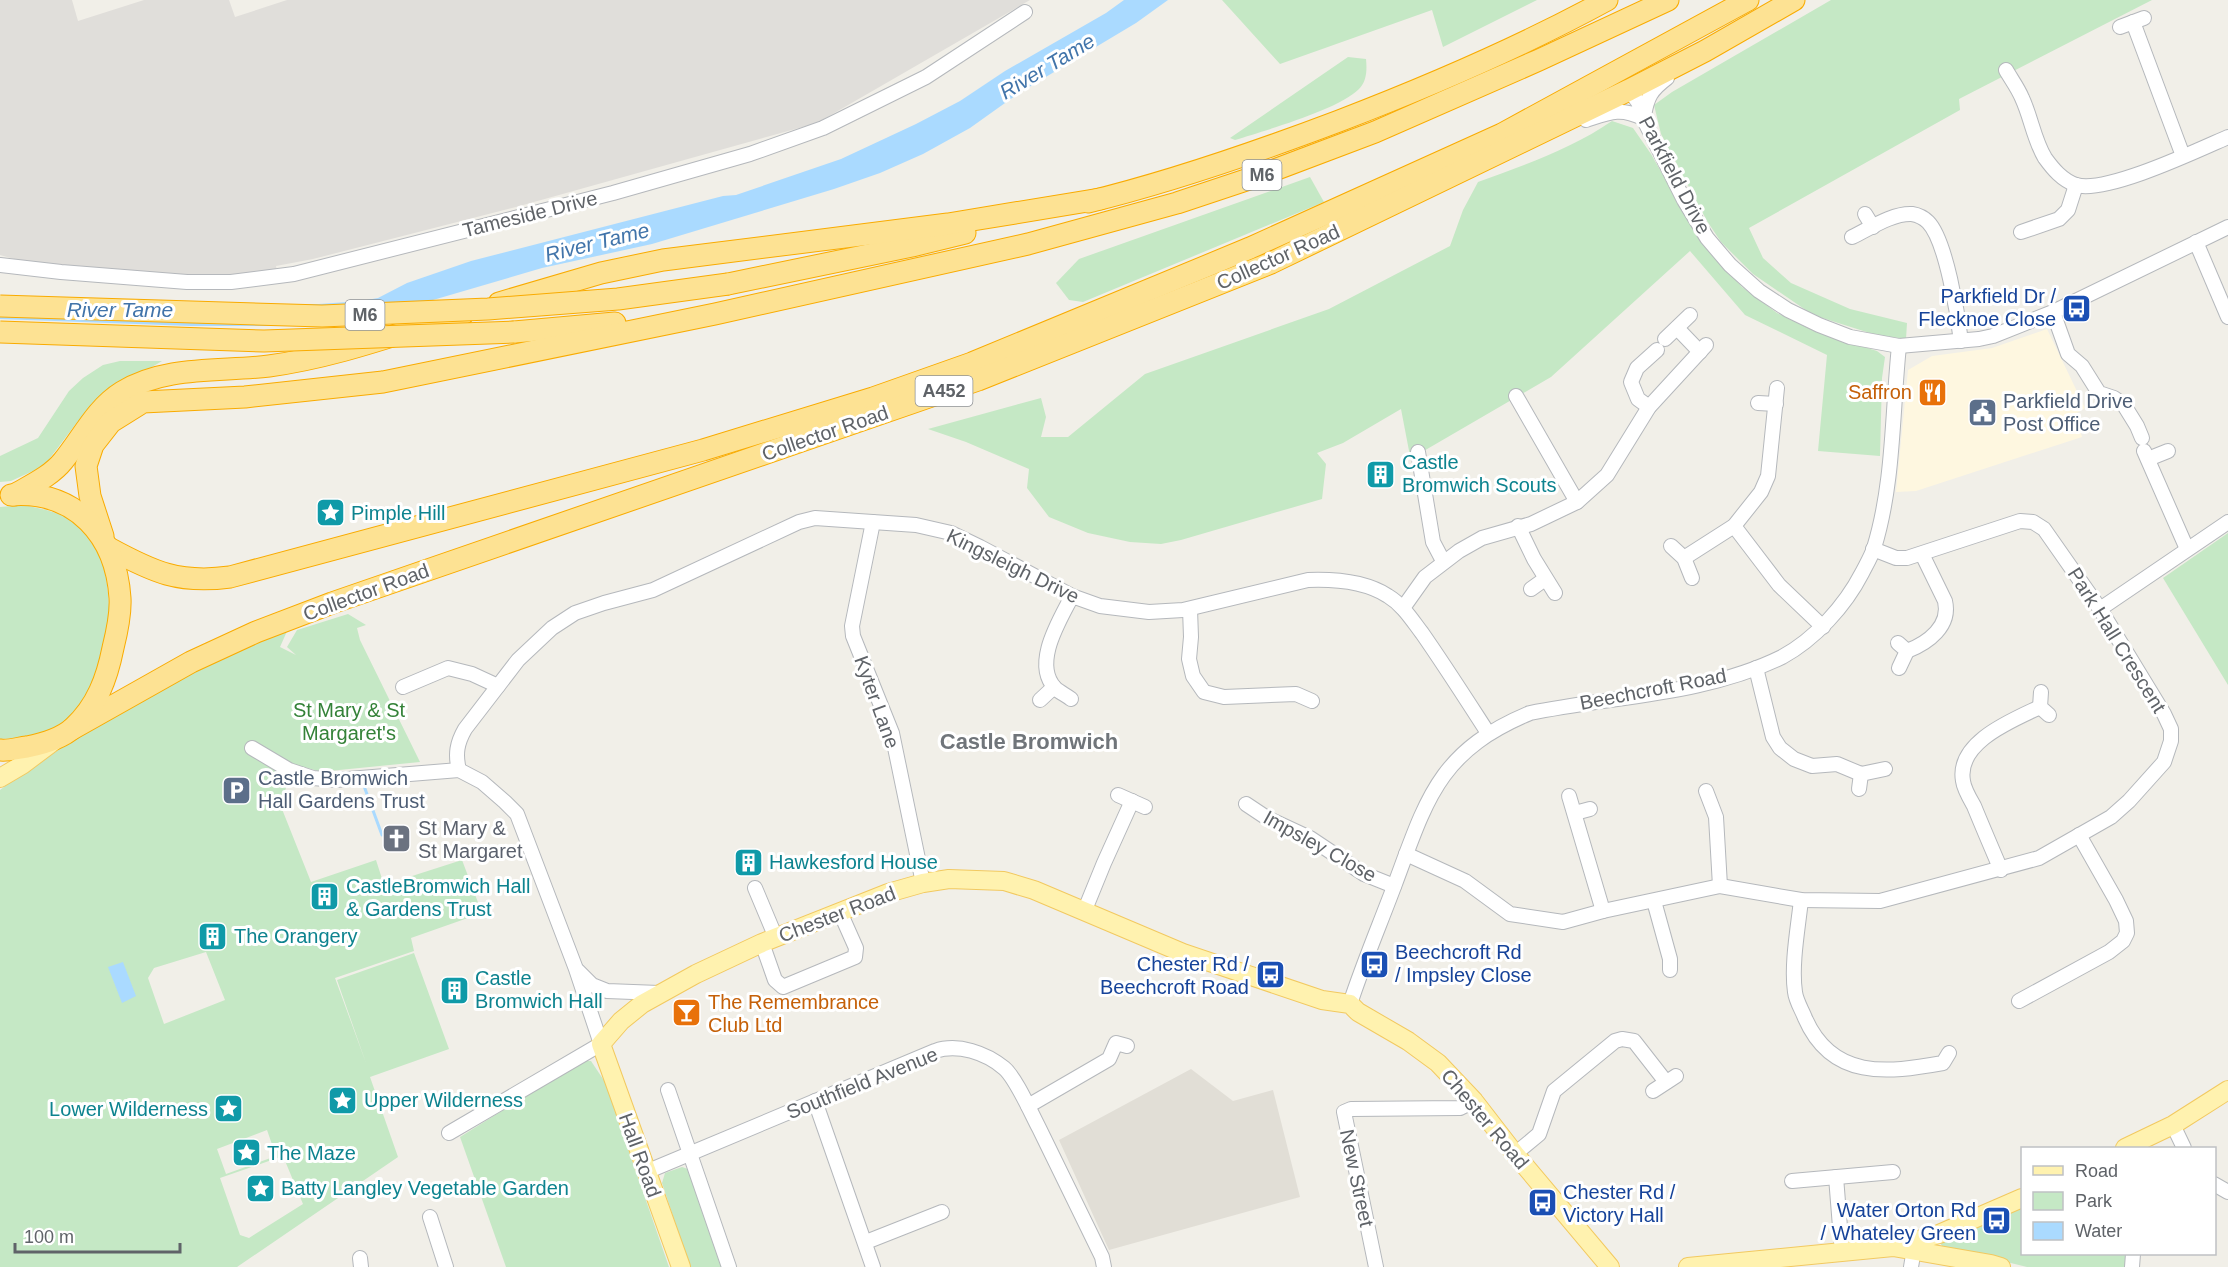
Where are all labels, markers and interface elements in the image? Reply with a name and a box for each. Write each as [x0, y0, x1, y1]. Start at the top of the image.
water label: River Tame [995, 29, 1099, 103]
street label: Parkfield Drive [1635, 112, 1715, 238]
road number: M6 [1242, 160, 1282, 190]
street label: Tameside Drive [460, 187, 600, 241]
water label: River Tame [543, 218, 651, 266]
street label: Collector Road [1213, 220, 1343, 294]
place label: Parkfield Dr / Flecknoe Close [1918, 285, 2056, 330]
bus stop icon: Parkfield Dr / Flecknoe Close [2061, 292, 2093, 324]
water label: River Tame [67, 298, 173, 321]
road number: M6 [346, 300, 385, 330]
road number: A452 [916, 376, 972, 406]
restaurant icon: Saffron [1917, 376, 1949, 408]
place label: Saffron [1848, 381, 1912, 403]
place label: Parkfield Drive Post Office [2003, 390, 2133, 435]
public building icon: Parkfield Drive Post Office [1966, 397, 1998, 429]
street label: Collector Road [759, 401, 891, 465]
place label: Castle Bromwich Scouts [1402, 451, 1557, 496]
building icon: Castle Bromwich Scouts [1365, 458, 1397, 490]
place icon: Pimple Hill [314, 497, 346, 529]
place label: Pimple Hill [351, 502, 445, 524]
street label: Kingsleigh Drive [943, 524, 1083, 608]
street label: Collector Road [300, 559, 432, 625]
street label: Park Hall Crescent [2063, 563, 2171, 717]
street label: Kyter Lane [850, 653, 904, 751]
street label: Beechcroft Road [1578, 664, 1728, 714]
park label: St Mary & St Margaret's [293, 699, 406, 744]
district label: Castle Bromwich [940, 729, 1118, 754]
place label: Castle Bromwich Hall Gardens Trust [258, 767, 425, 812]
parking icon: Castle Bromwich Hall Gardens Trust [221, 774, 253, 806]
street label: Impsley Close [1260, 806, 1380, 886]
place label: St Mary & St Margaret [418, 817, 523, 862]
church icon: St Mary & St Margaret [381, 823, 413, 855]
building icon: Hawkesford House [732, 846, 764, 878]
place label: Hawkesford House [769, 851, 938, 873]
place label: CastleBromwich Hall & Gardens Trust [346, 875, 531, 920]
building icon: CastleBromwich Hall & Gardens Trust [309, 881, 341, 913]
street label: Chester Road [775, 882, 899, 946]
building icon: The Orangery [197, 920, 229, 952]
place label: The Orangery [234, 925, 357, 947]
place label: Beechcroft Rd / Impsley Close [1395, 941, 1532, 986]
bus stop icon: Beechcroft Rd / Impsley Close [1358, 948, 1390, 980]
place label: Chester Rd / Beechcroft Road [1100, 953, 1249, 998]
bus stop icon: Chester Rd / Beechcroft Road [1254, 959, 1286, 991]
place label: Castle Bromwich Hall [475, 967, 603, 1012]
building icon: Castle Bromwich Hall [438, 974, 470, 1006]
place label: The Remembrance Club Ltd [708, 991, 879, 1036]
bar icon: The Remembrance Club Ltd [671, 997, 703, 1029]
street label: Southfield Avenue [783, 1043, 941, 1123]
street label: Chester Road [1437, 1065, 1533, 1173]
place icon: Upper Wilderness [327, 1084, 359, 1116]
place label: Upper Wilderness [364, 1089, 523, 1111]
place icon: Lower Wilderness [213, 1093, 245, 1125]
place label: Lower Wilderness [49, 1098, 208, 1120]
street label: Hall Road [615, 1110, 665, 1200]
street label: New Street [1336, 1127, 1378, 1229]
place icon: The Maze [230, 1137, 262, 1169]
place label: The Maze [267, 1142, 356, 1164]
legend [2021, 1147, 2216, 1255]
text: Road [2075, 1161, 2118, 1181]
place icon: Batty Langley Vegetable Garden [244, 1172, 276, 1204]
place label: Batty Langley Vegetable Garden [281, 1177, 569, 1199]
place label: Chester Rd / Victory Hall [1563, 1181, 1676, 1226]
bus stop icon: Chester Rd / Victory Hall [1526, 1187, 1558, 1219]
text: Park [2075, 1191, 2113, 1211]
place label: Water Orton Rd / Whateley Green [1820, 1199, 1976, 1244]
bus stop icon: Water Orton Rd / Whateley Green [1981, 1205, 2013, 1237]
scale bar [15, 1216, 180, 1254]
text: Water [2075, 1221, 2122, 1241]
text: 100 m [24, 1227, 74, 1247]

